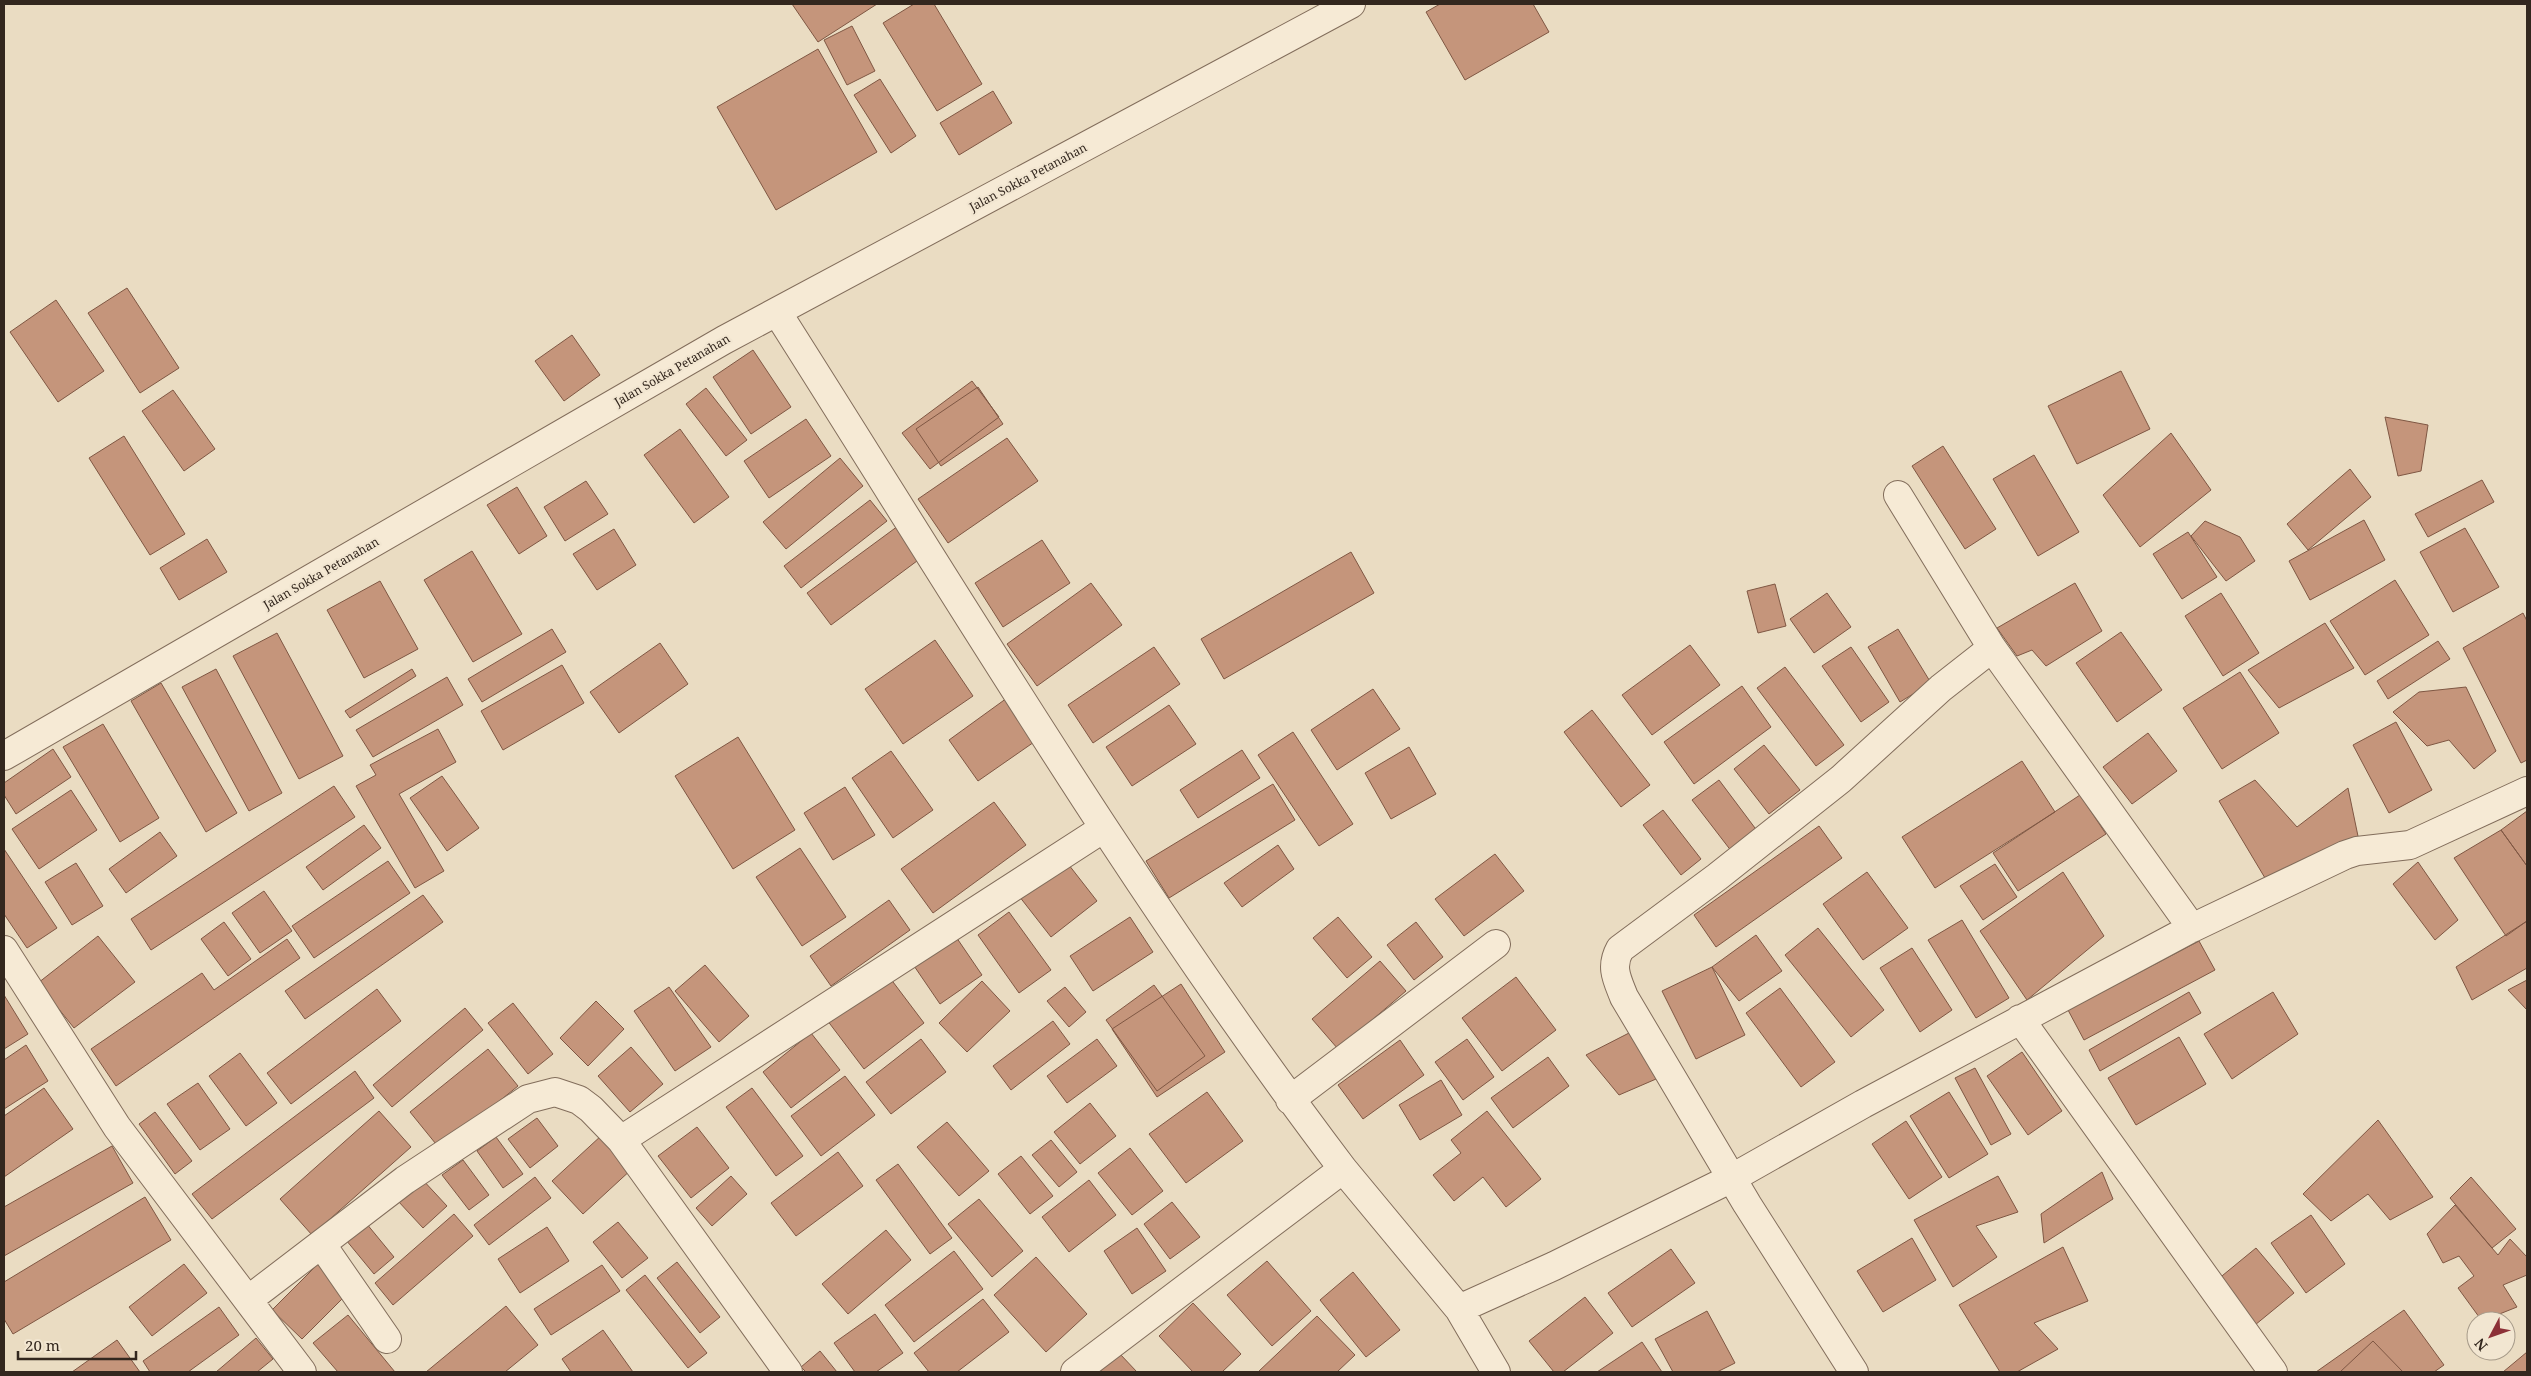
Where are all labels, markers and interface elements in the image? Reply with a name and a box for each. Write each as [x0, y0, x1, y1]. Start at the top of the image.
street label: Jalan Sokka Petanahan [965, 139, 1090, 216]
street label: Jalan Sokka Petanahan [610, 330, 733, 411]
street label: Jalan Sokka Petanahan [259, 533, 382, 614]
north arrow [2466, 1311, 2516, 1361]
scale bar [18, 1328, 135, 1360]
text: N [2470, 1334, 2492, 1355]
text: 20 m [25, 1335, 60, 1355]

